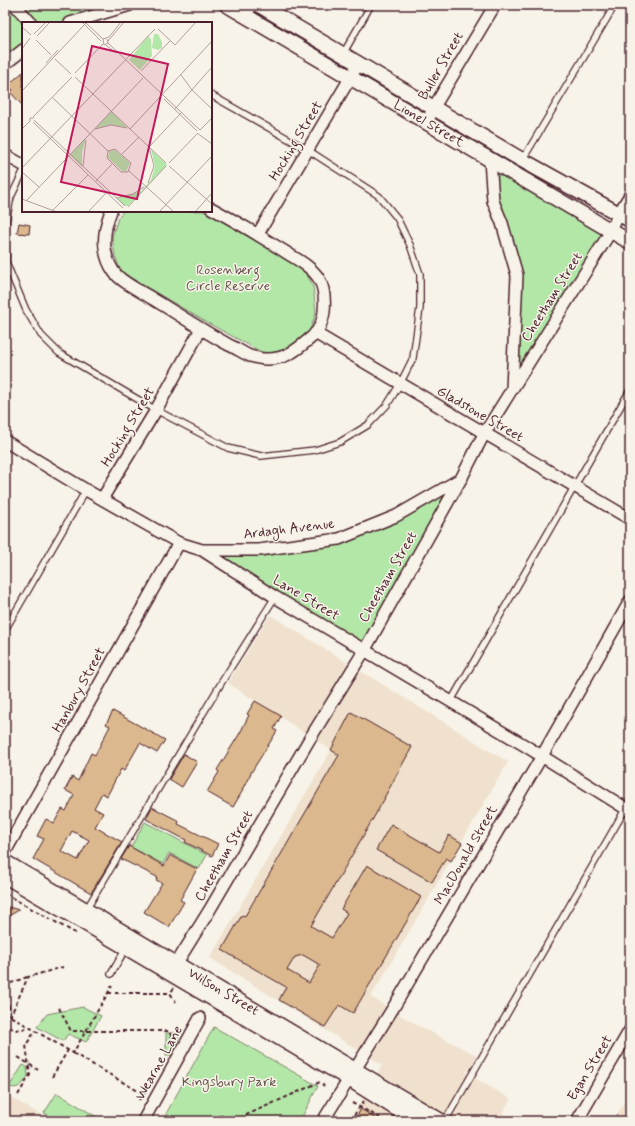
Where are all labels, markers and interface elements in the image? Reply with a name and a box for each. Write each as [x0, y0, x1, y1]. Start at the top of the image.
inset map [22, 22, 212, 212]
street label: Buller Street [414, 29, 468, 103]
street label: Lionel Street [390, 96, 468, 152]
street label: Hocking Street [265, 97, 329, 185]
street label: Cheetham Street [517, 249, 587, 345]
park label: Rosenberg Circle Reserve [186, 261, 270, 295]
street label: Gladstone Street [433, 382, 527, 446]
street label: Hocking Street [97, 383, 161, 471]
street label: Ardagh Avenue [242, 514, 336, 545]
street label: Cheetham Street [355, 528, 421, 626]
street label: Lane Street [269, 571, 343, 625]
street label: Hanbury Street [48, 644, 110, 736]
street label: MacDonald Street [430, 801, 502, 908]
street label: Cheetham Street [191, 807, 257, 905]
street label: Wilson Street [185, 964, 262, 1020]
street label: Wearne Lane [131, 1022, 187, 1104]
street label: Egan Street [563, 1032, 617, 1104]
park label: Kingsbury Park [182, 1073, 276, 1092]

